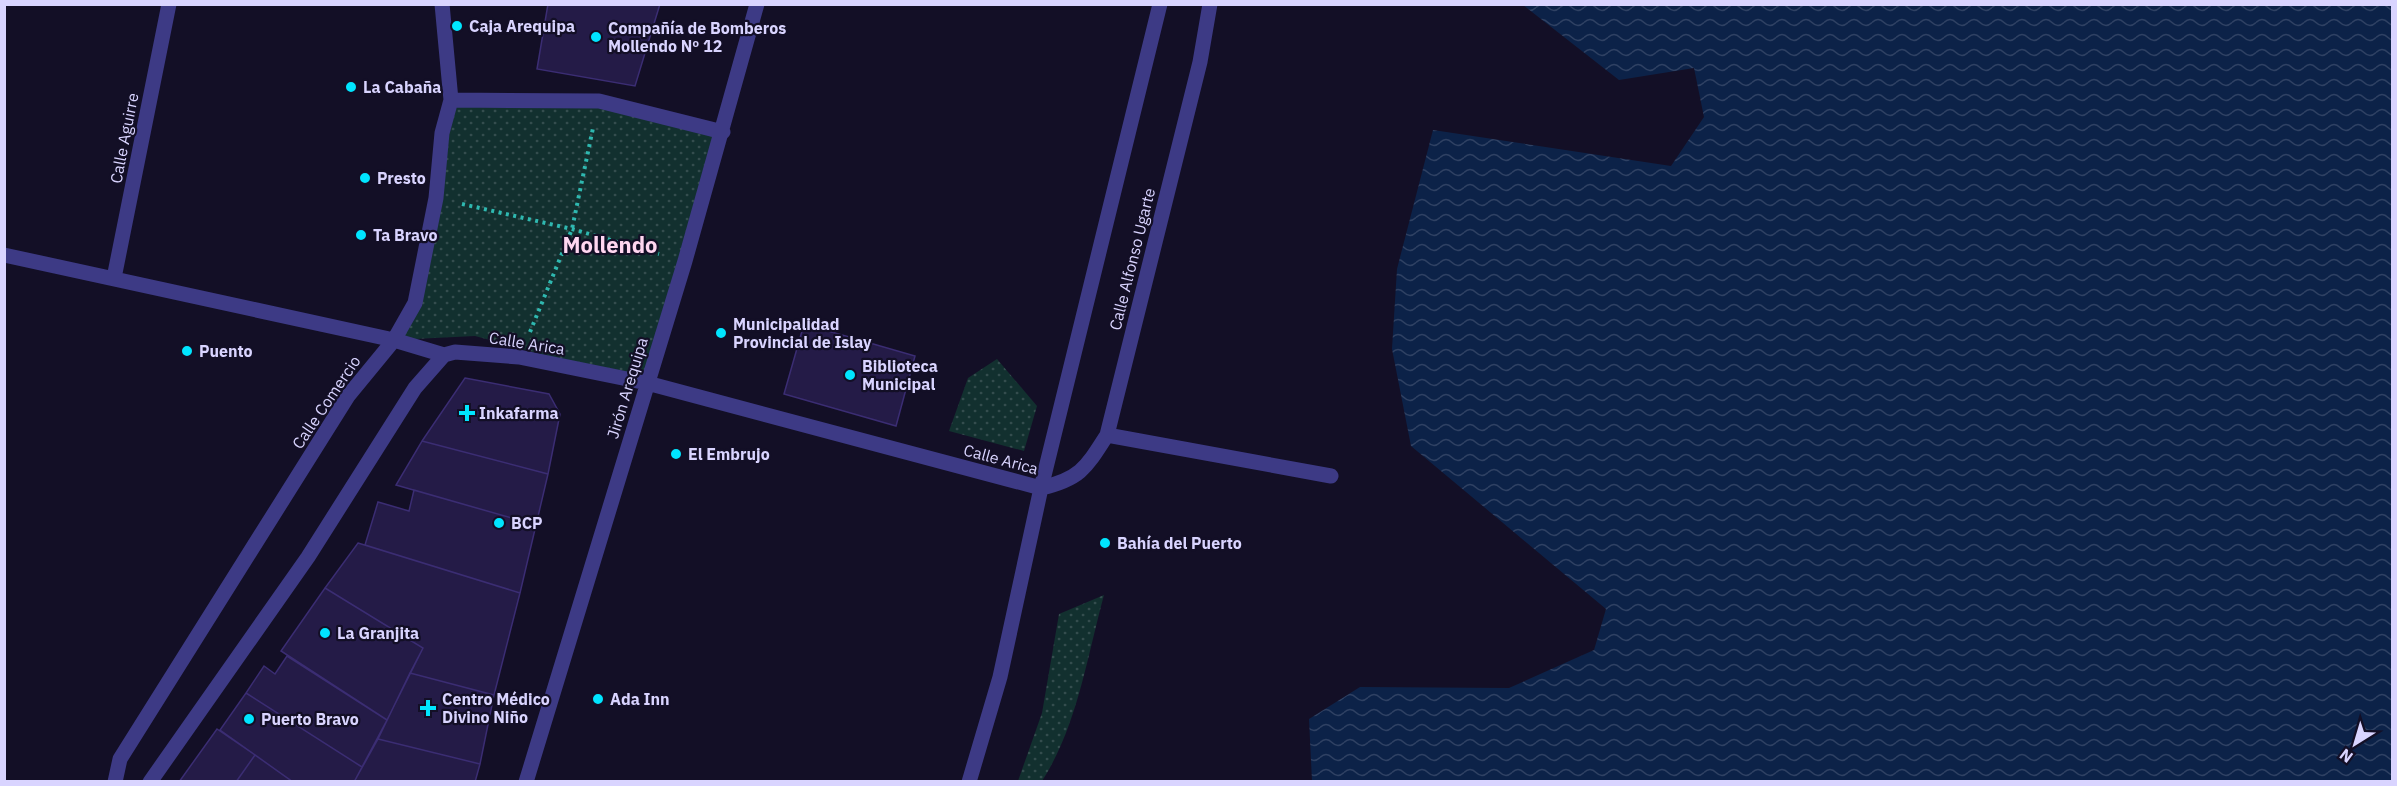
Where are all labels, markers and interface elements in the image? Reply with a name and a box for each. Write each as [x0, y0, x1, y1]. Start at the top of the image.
place label: Caja Arequipa [469, 16, 575, 36]
place label: Compañía de Bomberos Mollendo Nº 12 [608, 18, 786, 56]
marker: Caja Arequipa [450, 19, 464, 33]
marker: Compañía de Bomberos Mollendo Nº 12 [589, 30, 603, 44]
place label: La Cabaña [363, 77, 441, 97]
marker: La Cabaña [344, 80, 358, 94]
street label: Calle Aguirre [105, 91, 143, 185]
place label: Presto [377, 168, 426, 188]
marker: Presto [358, 171, 372, 185]
street label: Calle Alfonso Ugarte [1105, 186, 1159, 332]
place label: Ta Bravo [373, 225, 437, 245]
marker: Ta Bravo [354, 228, 368, 242]
district label: Mollendo [563, 230, 657, 259]
place label: Municipalidad Provincial de Islay [733, 314, 872, 352]
marker: Municipalidad Provincial de Islay [714, 326, 728, 340]
street label: Calle Arica [488, 327, 567, 359]
street label: Jirón Arequipa [602, 335, 652, 441]
place label: Puento [199, 341, 253, 361]
marker: Puento [180, 344, 194, 358]
street label: Calle Comercio [287, 352, 365, 452]
place label: Biblioteca Municipal [862, 356, 938, 394]
marker: Biblioteca Municipal [843, 368, 857, 382]
place label: Inkafarma [479, 403, 559, 423]
marker: Inkafarma [460, 406, 474, 420]
street label: Calle Arica [962, 439, 1041, 479]
place label: El Embrujo [688, 444, 770, 464]
marker: El Embrujo [669, 447, 683, 461]
place label: BCP [511, 513, 543, 533]
marker: BCP [492, 516, 506, 530]
place label: Bahía del Puerto [1117, 533, 1242, 553]
marker: Bahía del Puerto [1098, 536, 1112, 550]
place label: La Granjita [337, 623, 419, 643]
marker: La Granjita [318, 626, 332, 640]
place label: Centro Médico Divino Niño [442, 689, 550, 727]
place label: Ada Inn [610, 689, 670, 709]
marker: Ada Inn [591, 692, 605, 706]
marker: Centro Médico Divino Niño [419, 699, 437, 717]
place label: Puerto Bravo [261, 709, 359, 729]
marker: Puerto Bravo [242, 712, 256, 726]
north arrow [2325, 714, 2385, 774]
text: N [2335, 745, 2357, 767]

